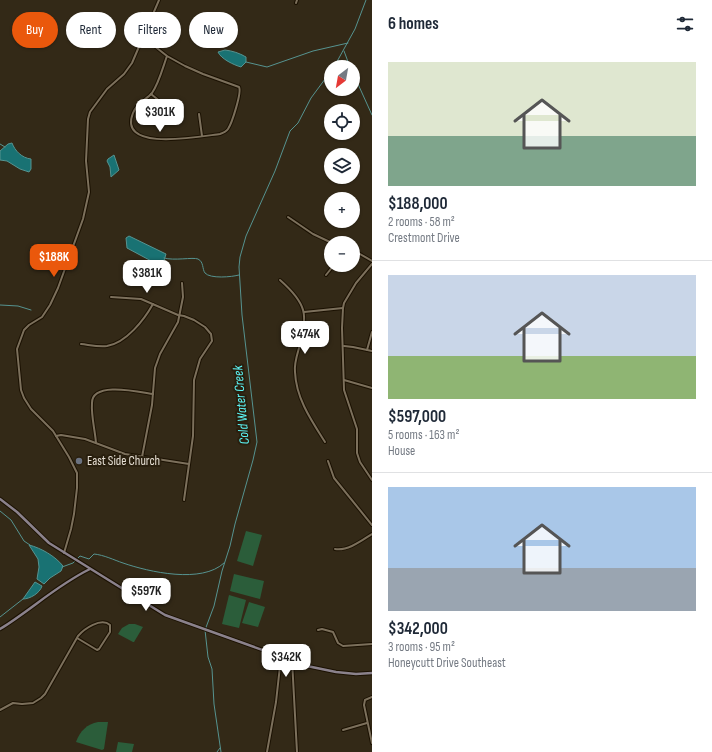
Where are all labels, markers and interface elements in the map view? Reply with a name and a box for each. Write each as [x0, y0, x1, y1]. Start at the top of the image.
chip: Buy [12, 12, 58, 48]
chip: Rent [66, 12, 116, 48]
chip: Filters [124, 12, 181, 48]
chip: New [189, 12, 238, 48]
icon: filters [674, 13, 696, 35]
text: 6 homes [388, 14, 439, 34]
north arrow [324, 60, 360, 96]
map controls [324, 60, 360, 272]
icon: home [506, 88, 578, 160]
pin: $301K [132, 99, 188, 133]
text: $301K [145, 104, 175, 120]
button: locate [324, 104, 360, 140]
button: layers [324, 148, 360, 184]
button: + [324, 192, 360, 228]
text: $188,000 [388, 194, 448, 214]
text: 2 rooms · 58 m² [388, 214, 455, 230]
text: Crestmont Drive [388, 230, 460, 246]
button: − [324, 236, 360, 272]
pin: $188K [26, 244, 82, 278]
text: $188K [39, 249, 69, 265]
pin: $381K [119, 260, 175, 294]
text: $381K [132, 265, 162, 281]
icon: home [506, 301, 578, 373]
pin: $474K [277, 321, 333, 355]
text: $474K [290, 326, 320, 342]
water label: Cold Water Creek [229, 364, 253, 445]
text: $597,000 [388, 407, 446, 427]
text: 5 rooms · 163 m² [388, 427, 459, 443]
text: House [388, 443, 415, 459]
place label: East Side Church [87, 453, 160, 469]
marker: East Side Church [74, 456, 84, 466]
icon: home [506, 513, 578, 585]
pin: $597K [118, 578, 174, 612]
text: $597K [131, 583, 161, 599]
text: $342,000 [388, 619, 448, 639]
text: 3 rooms · 95 m² [388, 639, 455, 655]
pin: $342K [258, 644, 314, 678]
text: $342K [271, 649, 301, 665]
text: Honeycutt Drive Southeast [388, 655, 506, 671]

